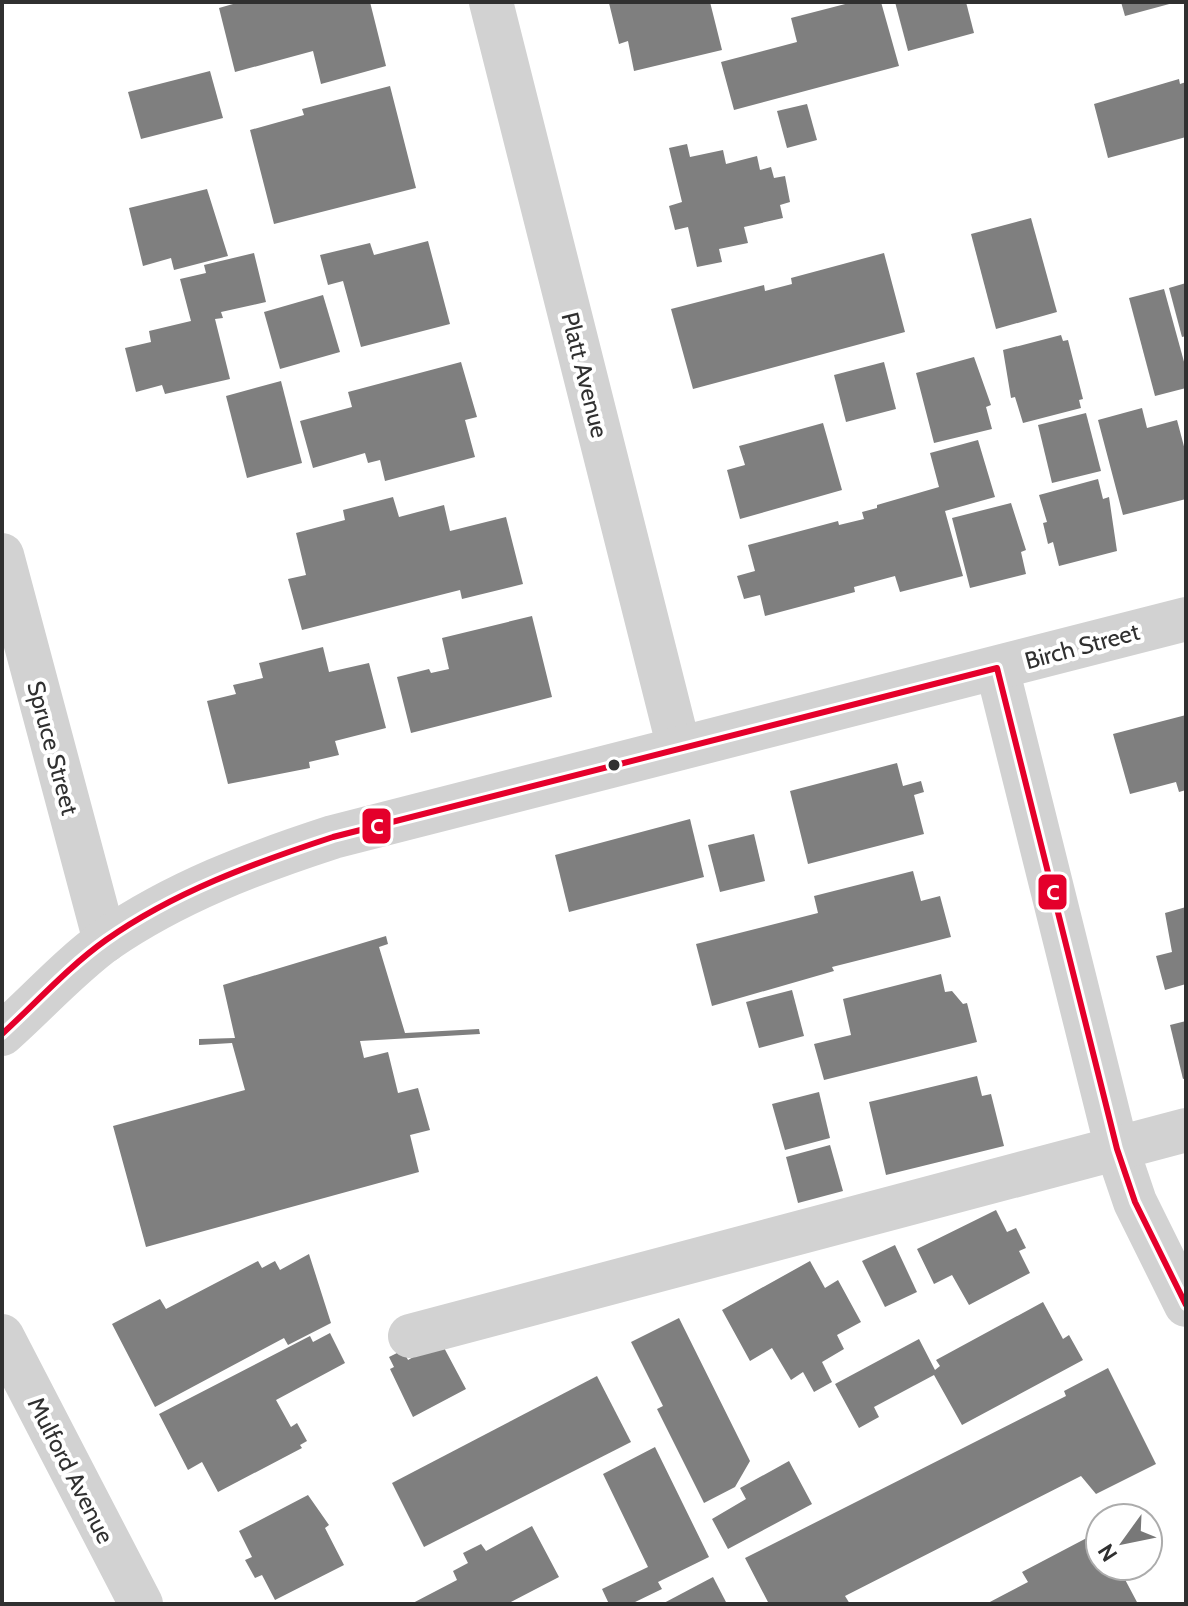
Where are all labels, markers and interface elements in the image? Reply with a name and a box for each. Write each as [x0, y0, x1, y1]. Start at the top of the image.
street label: Platt Avenue [555, 309, 615, 441]
street label: Birch Street [1021, 617, 1143, 675]
street label: Spruce Street [21, 678, 85, 818]
unlabelled marker [606, 757, 622, 773]
line badge: C [361, 807, 392, 845]
text: C [370, 813, 384, 840]
line badge: C [1037, 873, 1068, 911]
text: C [1046, 879, 1060, 906]
street label: Mulford Avenue [22, 1392, 120, 1548]
north arrow [1084, 1502, 1164, 1582]
text: N [1092, 1539, 1123, 1566]

